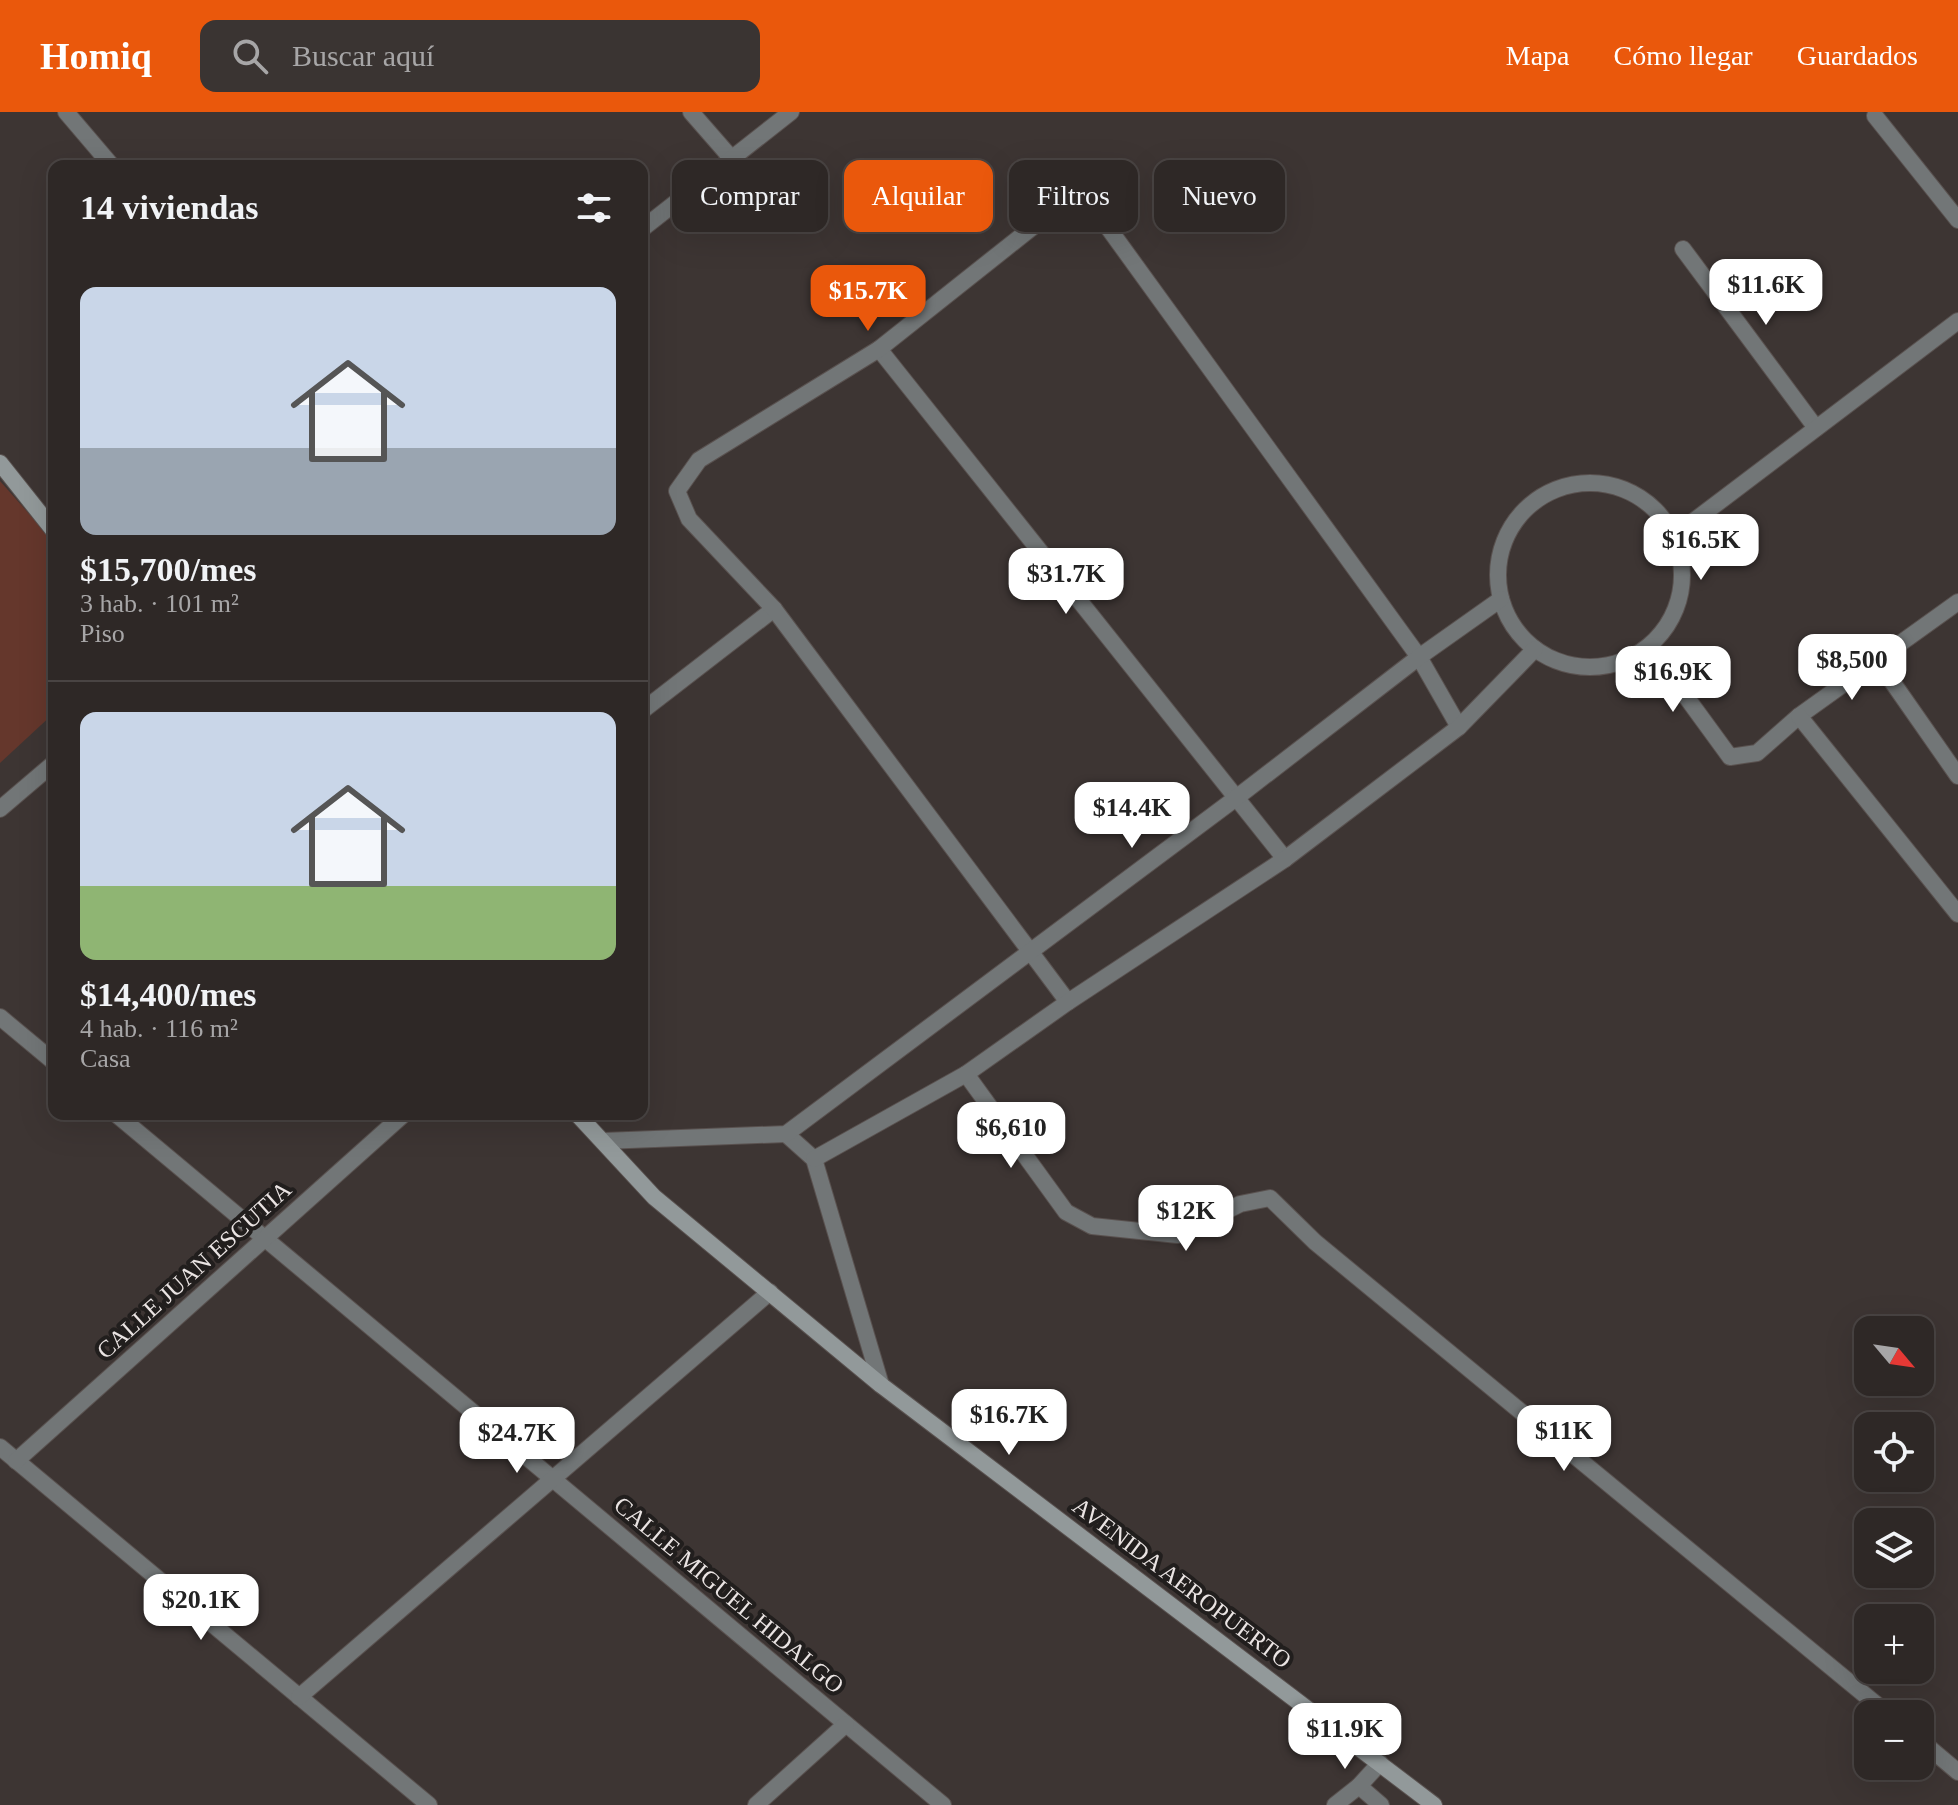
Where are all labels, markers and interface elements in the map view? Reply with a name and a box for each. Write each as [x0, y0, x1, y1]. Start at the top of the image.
search box [200, 20, 760, 92]
icon: search [228, 34, 272, 78]
text: Homiq [40, 35, 152, 77]
text: Buscar aquí [292, 39, 434, 72]
text: Mapa [1506, 40, 1570, 71]
text: Cómo llegar [1614, 40, 1753, 71]
text: Guardados [1797, 40, 1918, 71]
chip: Comprar [672, 160, 828, 232]
chip: Alquilar [844, 160, 993, 232]
chip: Filtros [1009, 160, 1138, 232]
chip: Nuevo [1154, 160, 1285, 232]
icon: filters [572, 186, 616, 230]
text: 14 viviendas [80, 189, 259, 226]
pin: $11.6K [1701, 259, 1831, 327]
pin: $15.7K [803, 265, 933, 333]
text: $11.6K [1727, 270, 1805, 299]
text: $15.7K [829, 276, 907, 305]
icon: home [276, 339, 420, 483]
pin: $16.5K [1636, 514, 1766, 582]
text: $16.5K [1662, 525, 1740, 554]
pin: $31.7K [1001, 548, 1131, 616]
text: $15,700/mes [80, 551, 257, 588]
text: $31.7K [1027, 559, 1105, 588]
text: 3 hab. · 101 m² [80, 589, 239, 618]
text: Piso [80, 619, 125, 648]
pin: $8,500 [1787, 634, 1917, 702]
text: $8,500 [1816, 645, 1888, 674]
pin: $16.9K [1608, 646, 1738, 714]
text: $16.9K [1634, 657, 1712, 686]
icon: home [276, 764, 420, 908]
pin: $14.4K [1067, 782, 1197, 850]
text: $14.4K [1093, 793, 1171, 822]
text: $14,400/mes [80, 976, 257, 1013]
text: 4 hab. · 116 m² [80, 1014, 238, 1043]
text: Casa [80, 1044, 131, 1073]
pin: $6,610 [946, 1102, 1076, 1170]
text: $6,610 [975, 1113, 1047, 1142]
street label: CALLE JUAN ESCUTIA [92, 1176, 297, 1364]
pin: $12K [1139, 1185, 1233, 1253]
text: $12K [1156, 1196, 1216, 1225]
north arrow [1854, 1316, 1934, 1396]
map controls [1854, 1316, 1934, 1780]
pin: $16.7K [944, 1389, 1074, 1457]
text: $16.7K [970, 1400, 1048, 1429]
pin: $11K [1517, 1405, 1611, 1473]
pin: $24.7K [452, 1407, 582, 1475]
button: locate [1854, 1412, 1934, 1492]
text: $11K [1535, 1416, 1593, 1445]
text: $24.7K [478, 1418, 556, 1447]
street label: CALLE MIGUEL HIDALGO [609, 1491, 849, 1699]
street label: AVENIDA AEROPUERTO [1068, 1492, 1296, 1674]
button: layers [1854, 1508, 1934, 1588]
pin: $20.1K [136, 1574, 266, 1642]
text: $20.1K [162, 1585, 240, 1614]
button: + [1854, 1604, 1934, 1684]
button: − [1854, 1700, 1934, 1780]
pin: $11.9K [1280, 1703, 1410, 1771]
text: $11.9K [1306, 1714, 1384, 1743]

